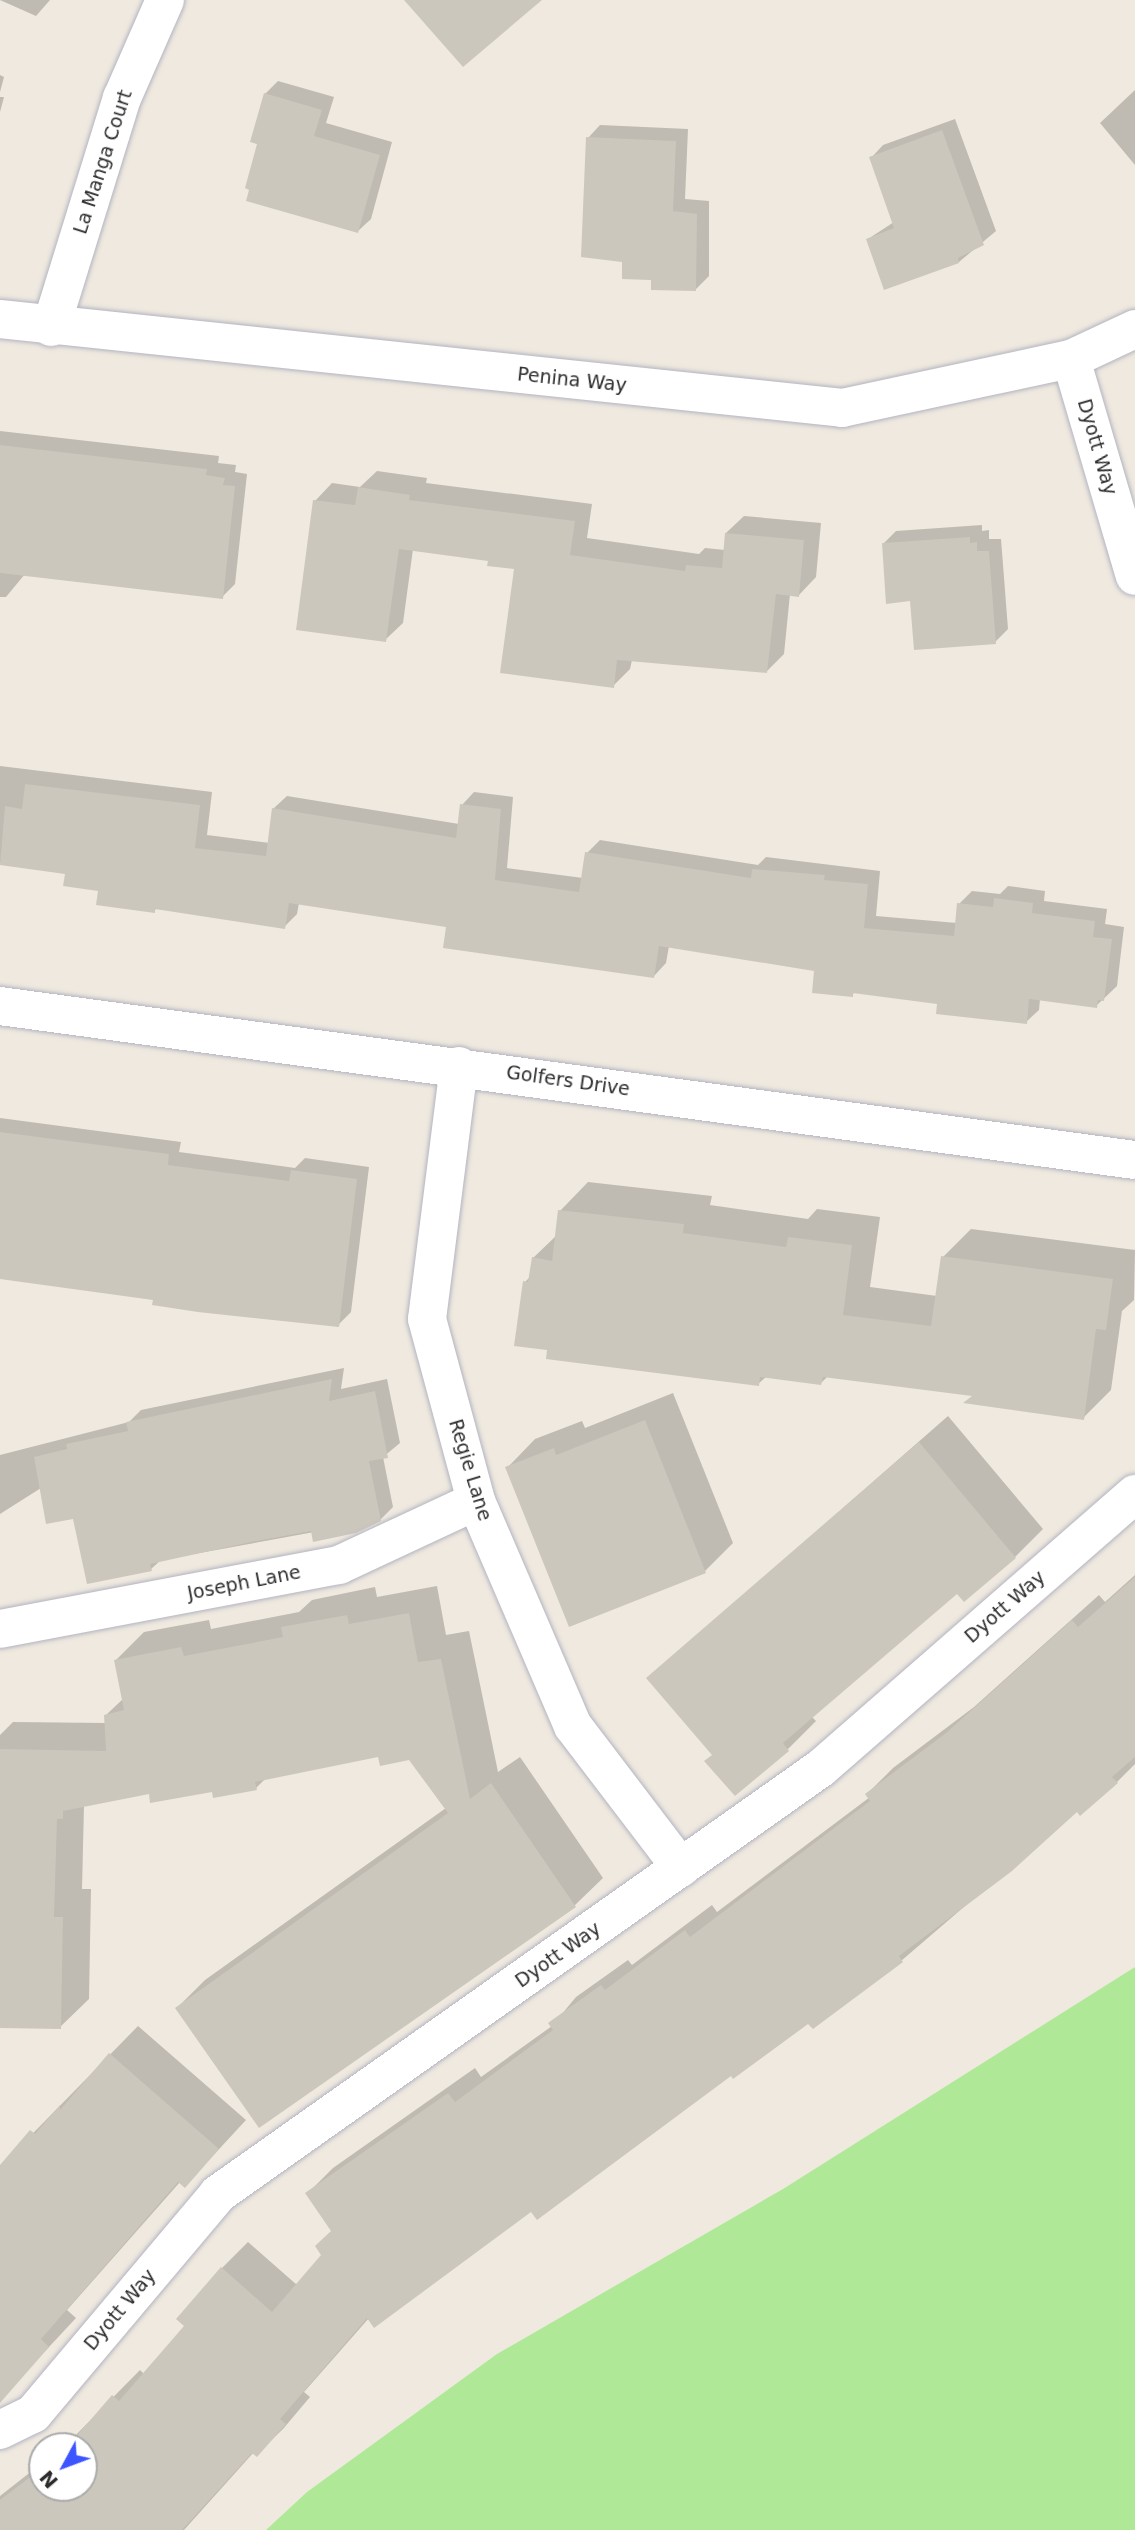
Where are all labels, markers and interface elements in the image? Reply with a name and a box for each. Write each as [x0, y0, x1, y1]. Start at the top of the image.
street label: La Manga Court [69, 87, 137, 237]
street label: Penina Way [516, 363, 628, 397]
street label: Dyott Way [1072, 396, 1122, 498]
street label: Golfers Drive [505, 1061, 631, 1101]
street label: Regie Lane [444, 1416, 496, 1524]
street label: Joseph Lane [185, 1561, 303, 1605]
street label: Dyott Way [960, 1566, 1050, 1648]
street label: Dyott Way [511, 1917, 605, 1993]
street label: Dyott Way [79, 2265, 161, 2355]
north arrow [28, 2432, 98, 2502]
text: N [35, 2466, 62, 2493]

